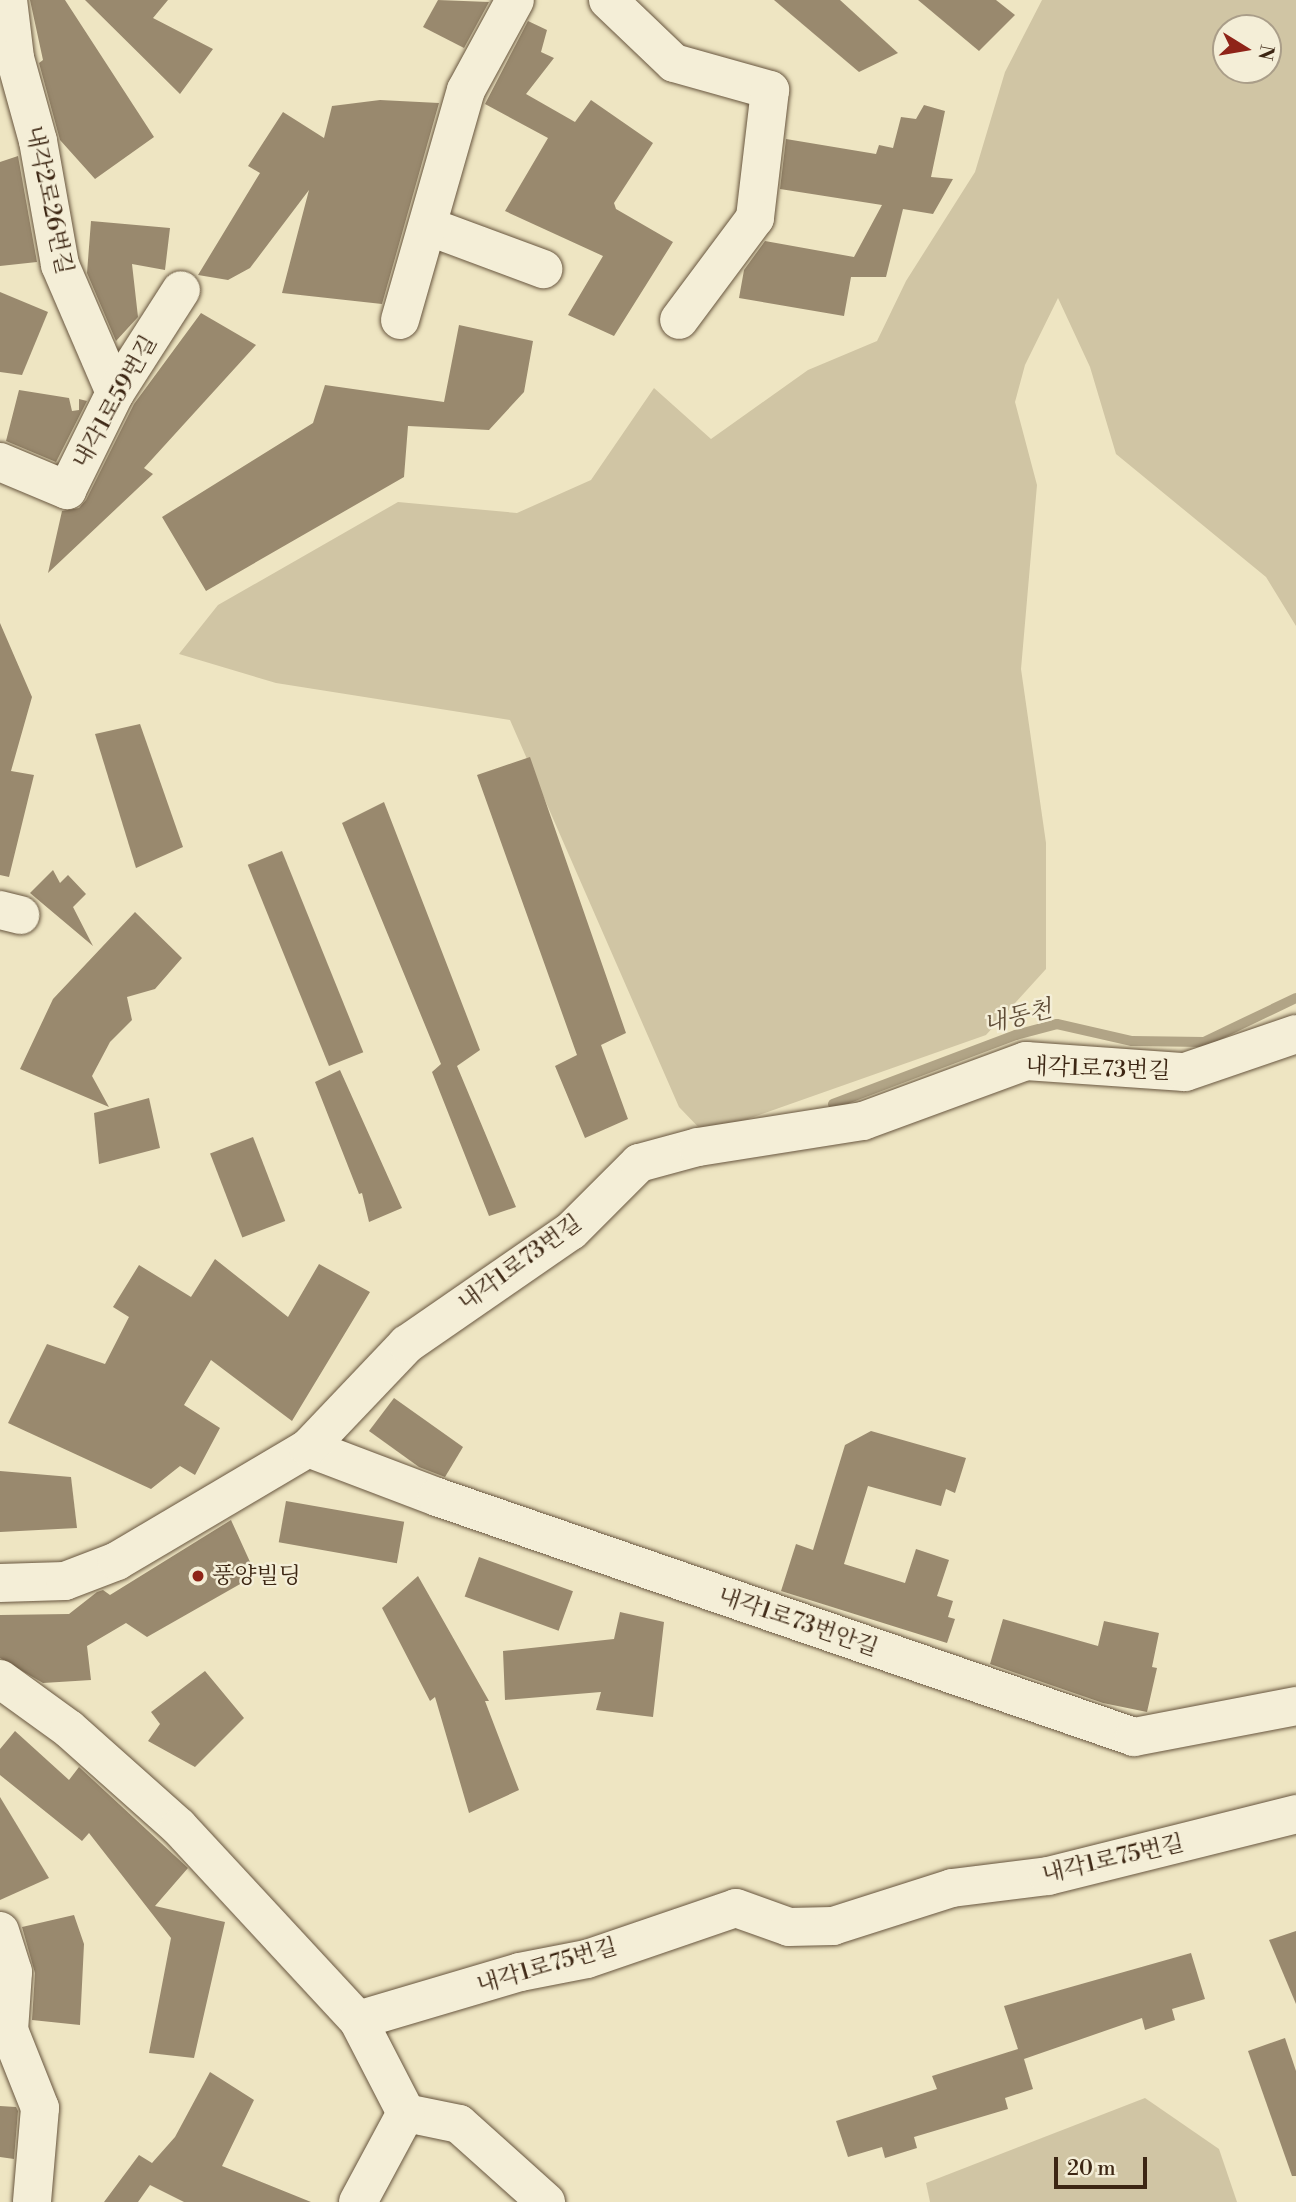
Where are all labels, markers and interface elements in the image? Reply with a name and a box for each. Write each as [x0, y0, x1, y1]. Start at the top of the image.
north arrow [1212, 14, 1282, 84]
text: N [1252, 43, 1279, 62]
street label: 내각2로26번길 [20, 123, 78, 277]
street label: 내각1로59번길 [67, 331, 163, 473]
water label: 내동천 [981, 996, 1055, 1040]
street label: 내각1로73번길 [1025, 1053, 1171, 1085]
street label: 내각1로73번길 [453, 1209, 587, 1317]
place label: 풍양빌딩 [212, 1562, 301, 1590]
marker: 풍양빌딩 [190, 1568, 206, 1584]
street label: 내각1로73번안길 [714, 1582, 882, 1662]
street label: 내각1로75번길 [1039, 1829, 1187, 1889]
street label: 내각1로75번길 [474, 1933, 620, 1999]
scale bar [1058, 2142, 1151, 2186]
text: 20 m [1067, 2156, 1116, 2182]

